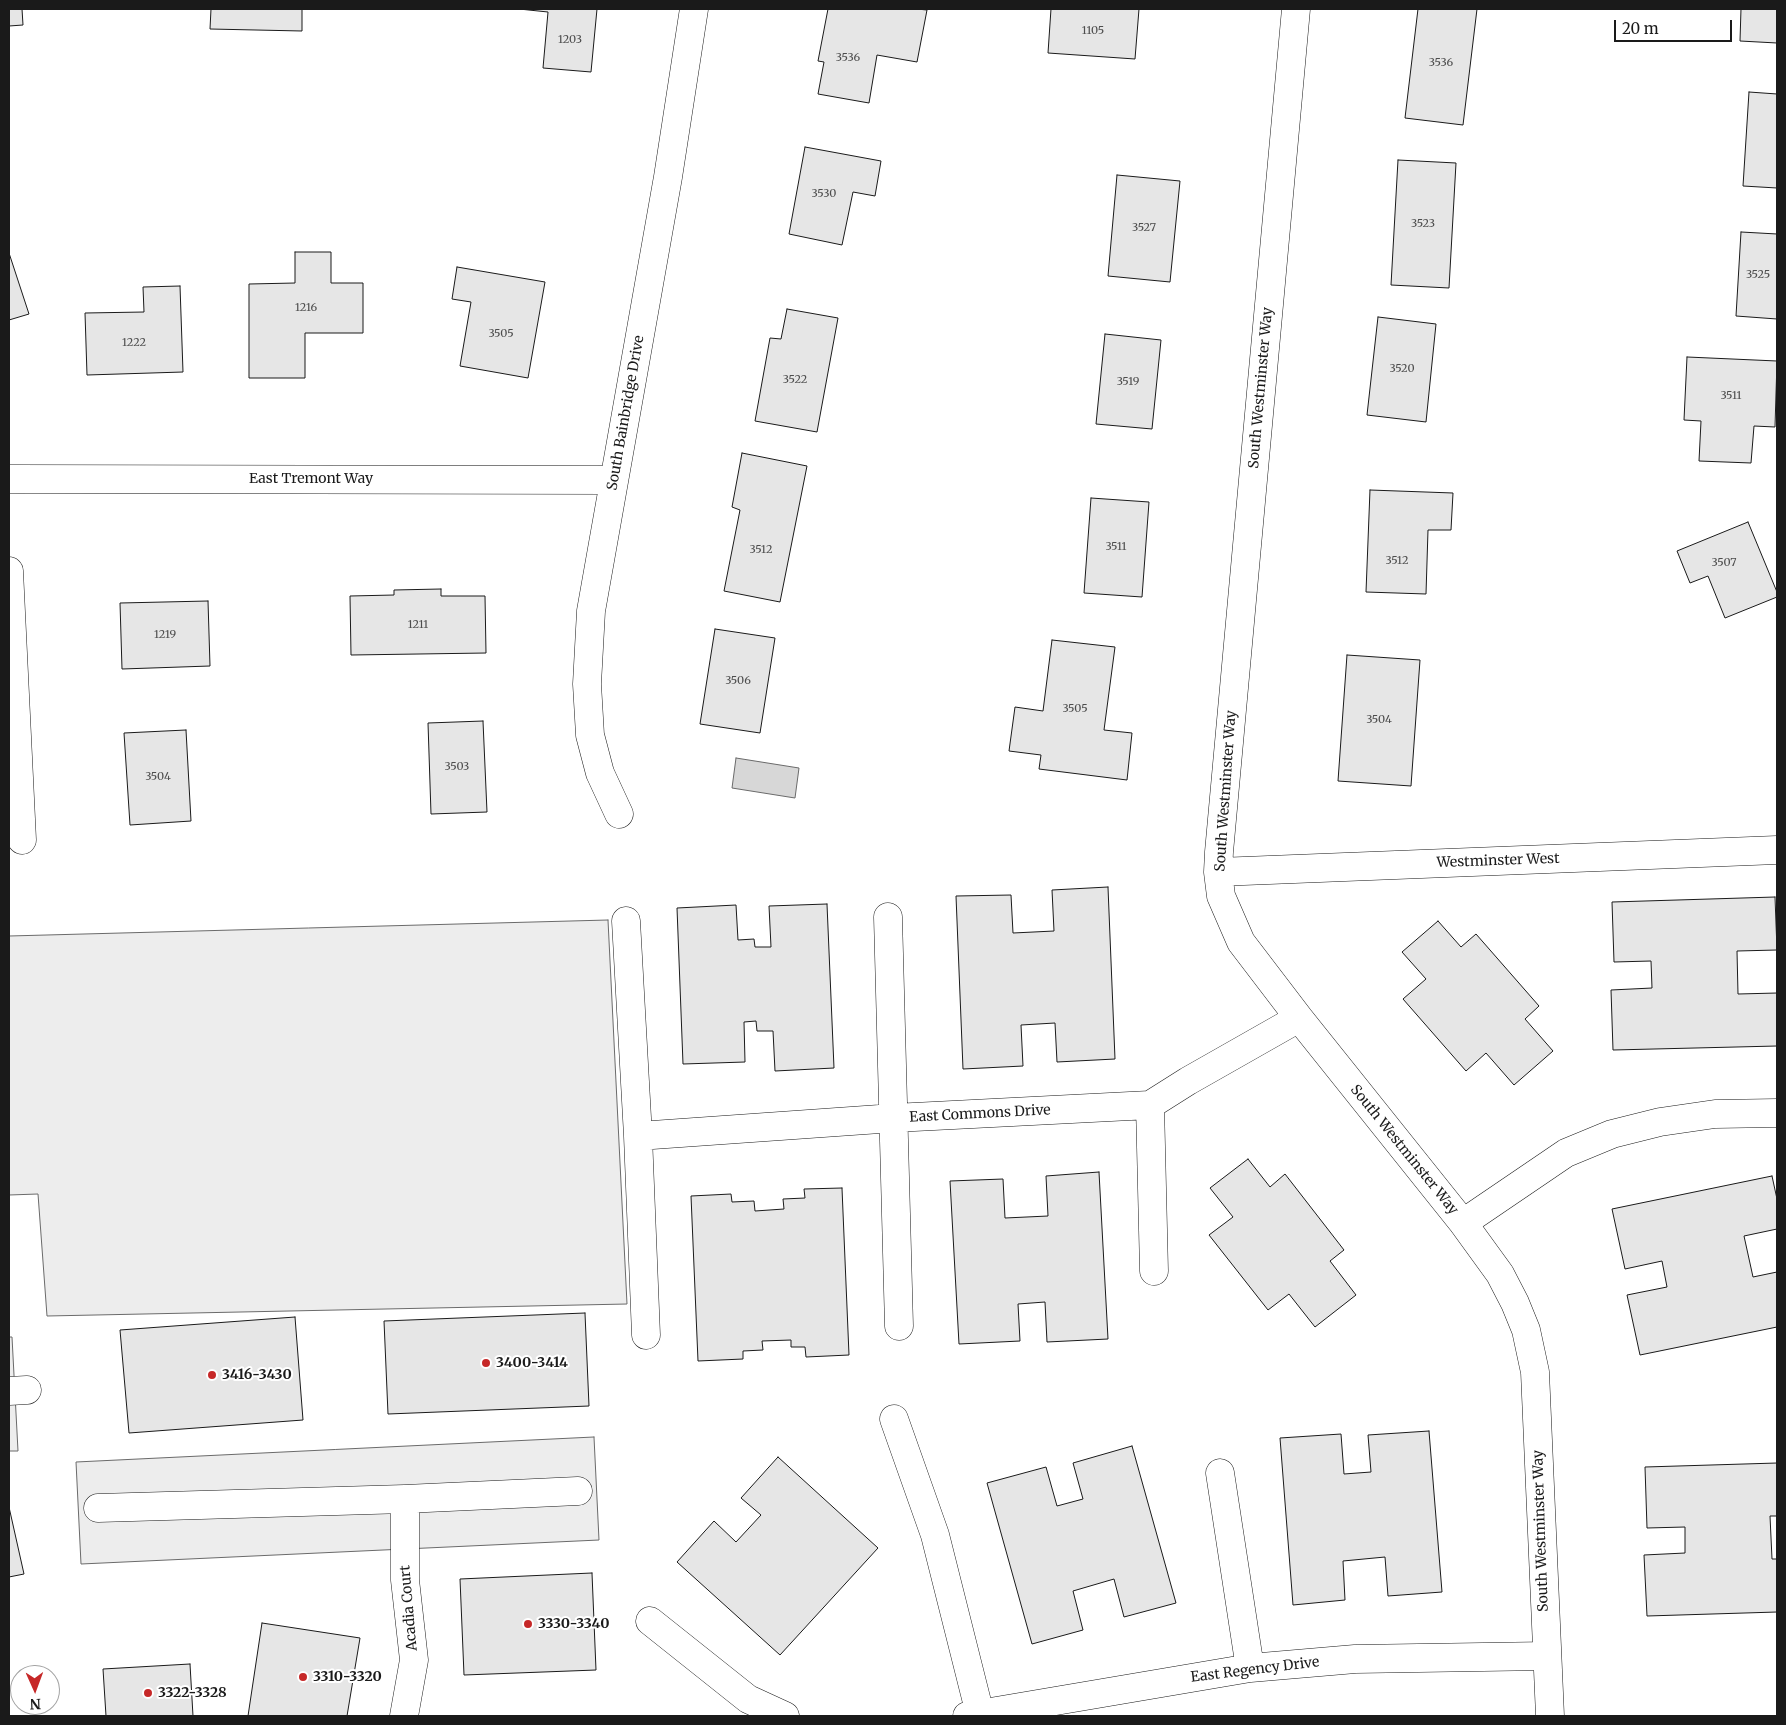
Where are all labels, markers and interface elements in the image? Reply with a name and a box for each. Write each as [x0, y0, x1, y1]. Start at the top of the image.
scale bar [1616, 10, 1734, 42]
text: 20 m [1622, 19, 1659, 38]
house number: 1105 [1082, 24, 1104, 38]
house number: 1203 [558, 33, 582, 47]
house number: 3536 [836, 51, 860, 65]
house number: 3536 [1429, 56, 1453, 70]
house number: 3530 [812, 187, 836, 201]
house number: 3523 [1411, 217, 1435, 231]
house number: 3527 [1132, 221, 1156, 235]
house number: 3525 [1746, 268, 1770, 282]
house number: 1216 [295, 301, 317, 315]
street label: South Westminster Way [1246, 307, 1276, 469]
house number: 3505 [488, 327, 514, 341]
street label: South Bainbridge Drive [604, 334, 648, 492]
house number: 1222 [122, 336, 146, 350]
house number: 3520 [1389, 362, 1415, 376]
house number: 3522 [783, 373, 807, 387]
house number: 3519 [1117, 375, 1139, 389]
house number: 3511 [1720, 389, 1742, 403]
street label: East Tremont Way [249, 471, 373, 487]
house number: 3511 [1105, 540, 1127, 554]
house number: 3512 [750, 543, 772, 557]
house number: 3512 [1386, 554, 1408, 568]
house number: 3507 [1711, 556, 1737, 570]
house number: 1211 [408, 618, 428, 632]
house number: 1219 [154, 628, 176, 642]
house number: 3506 [725, 674, 751, 688]
house number: 3505 [1062, 702, 1088, 716]
street label: South Westminster Way [1212, 710, 1240, 872]
house number: 3504 [1366, 713, 1392, 727]
house number: 3503 [445, 760, 469, 774]
house number: 3504 [145, 770, 171, 784]
street label: Westminster West [1436, 850, 1560, 872]
street label: South Westminster Way [1347, 1082, 1461, 1218]
street label: East Commons Drive [909, 1102, 1051, 1126]
place label: 3400-3414 [496, 1355, 568, 1371]
marker: 3400-3414 [480, 1357, 492, 1369]
place label: 3416-3430 [222, 1367, 292, 1383]
marker: 3416-3430 [206, 1369, 218, 1381]
street label: South Westminster Way [1530, 1450, 1552, 1612]
street label: Acadia Court [397, 1565, 421, 1651]
place label: 3330-3340 [538, 1616, 609, 1632]
marker: 3330-3340 [522, 1618, 534, 1630]
street label: East Regency Drive [1190, 1654, 1320, 1686]
north arrow [10, 1665, 60, 1715]
place label: 3310-3320 [313, 1669, 382, 1685]
marker: 3310-3320 [297, 1671, 309, 1683]
place label: 3322-3328 [158, 1685, 227, 1701]
marker: 3322-3328 [142, 1687, 154, 1699]
text: N [30, 1695, 41, 1713]

